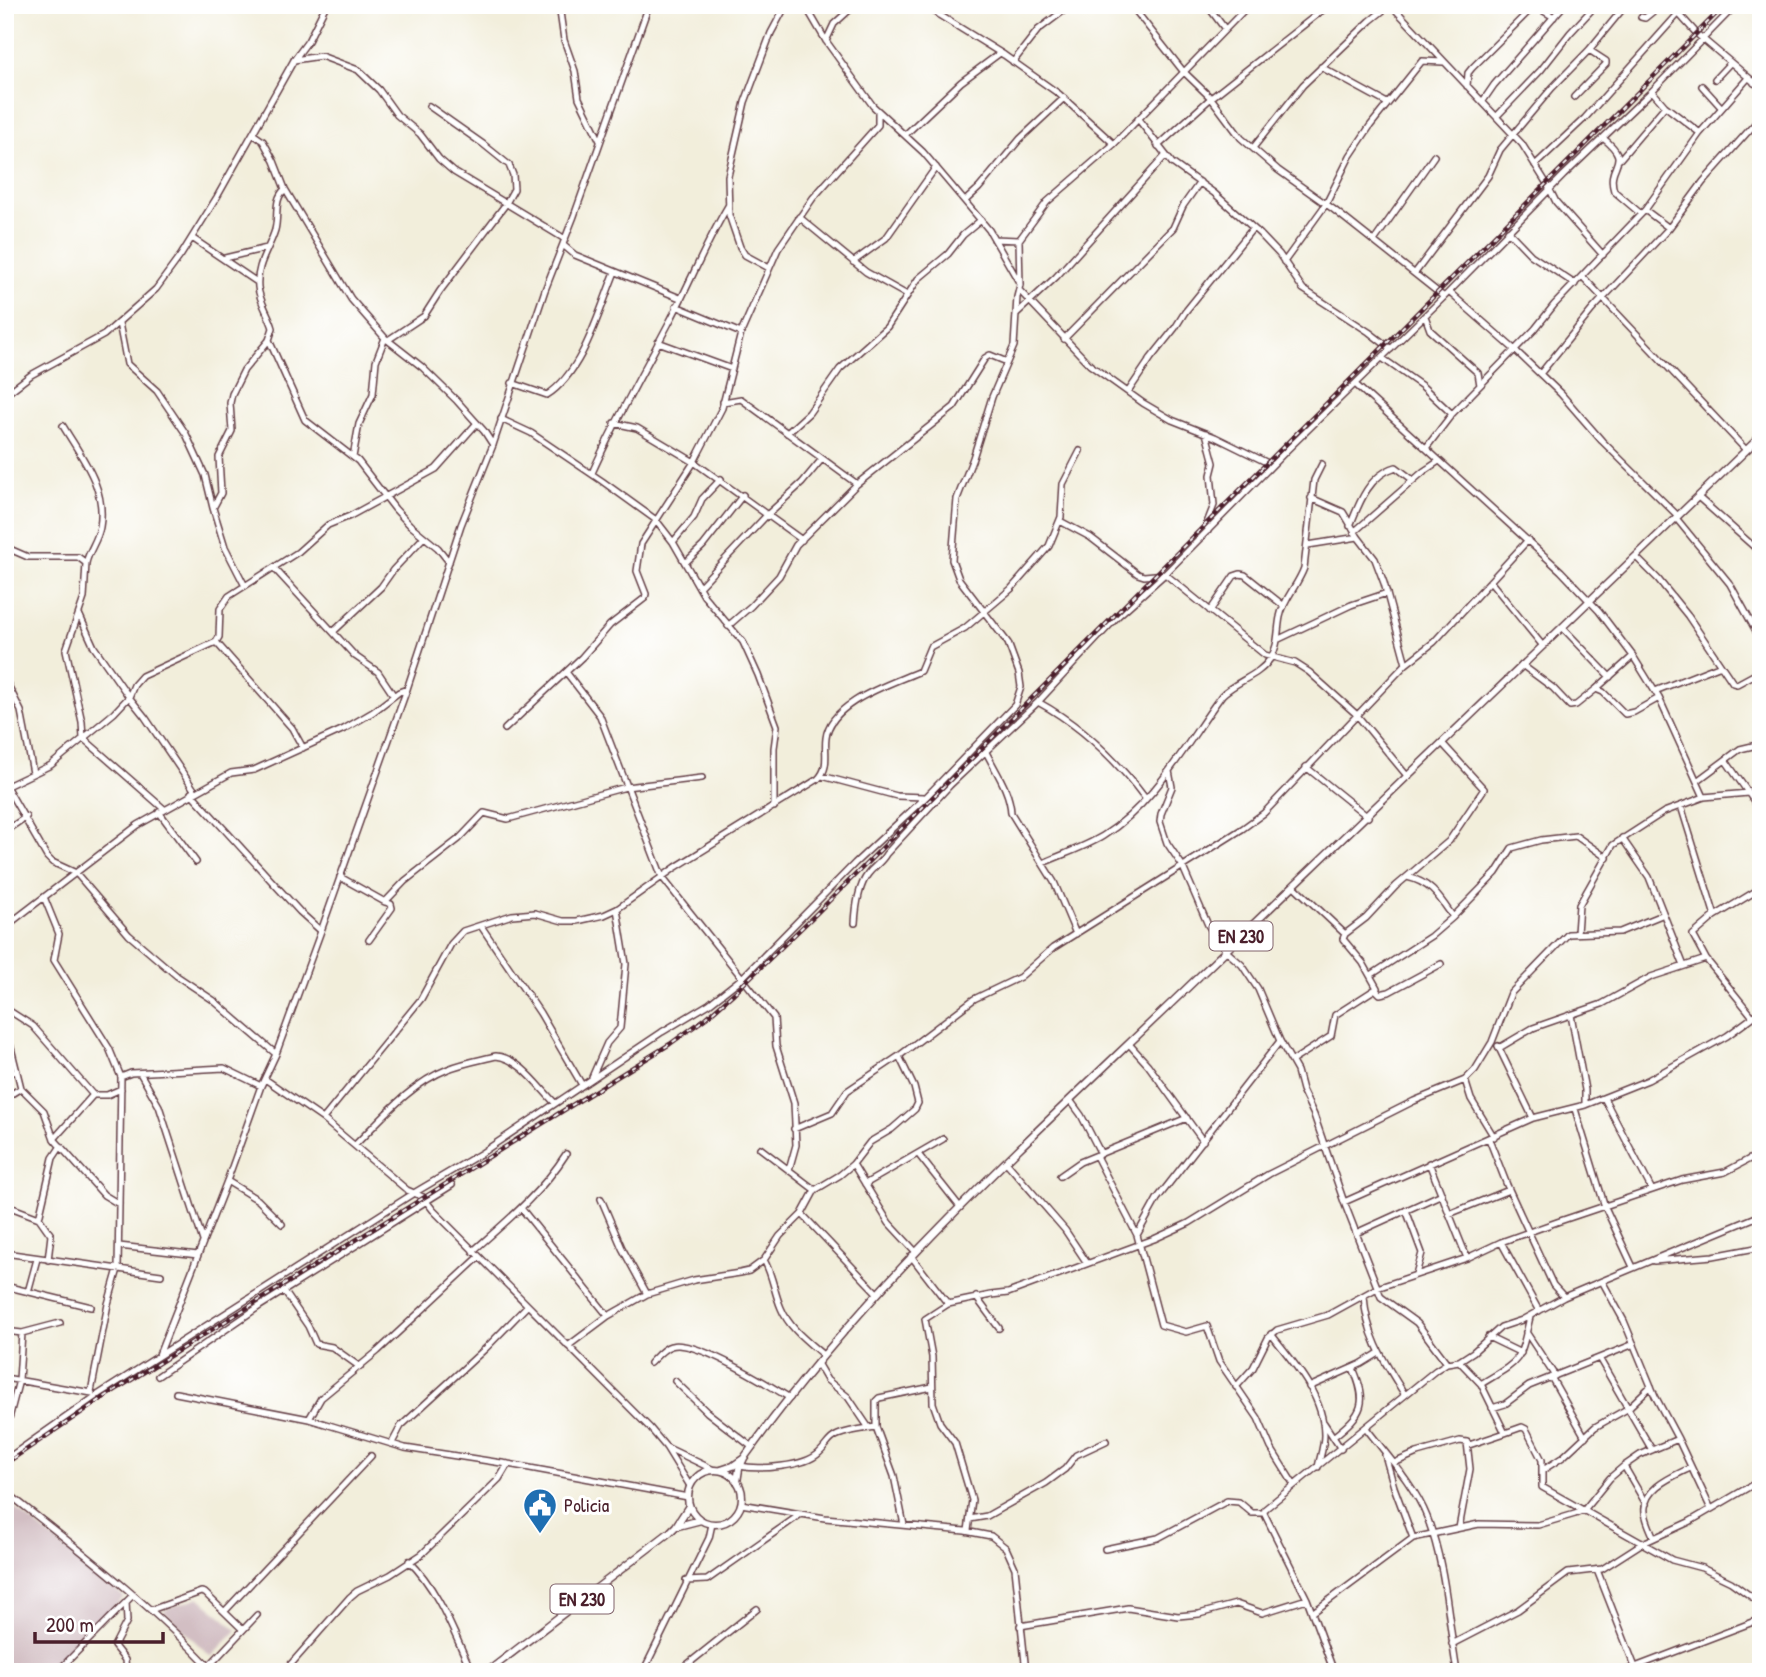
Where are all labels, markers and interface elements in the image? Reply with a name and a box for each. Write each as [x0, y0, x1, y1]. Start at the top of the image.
road number: EN 230 [1210, 922, 1272, 951]
public building icon: Policia [521, 1486, 559, 1535]
place label: Policia [564, 1492, 610, 1518]
road number: EN 230 [550, 1584, 614, 1614]
scale bar [35, 1600, 163, 1644]
text: 200 m [46, 1610, 94, 1639]

